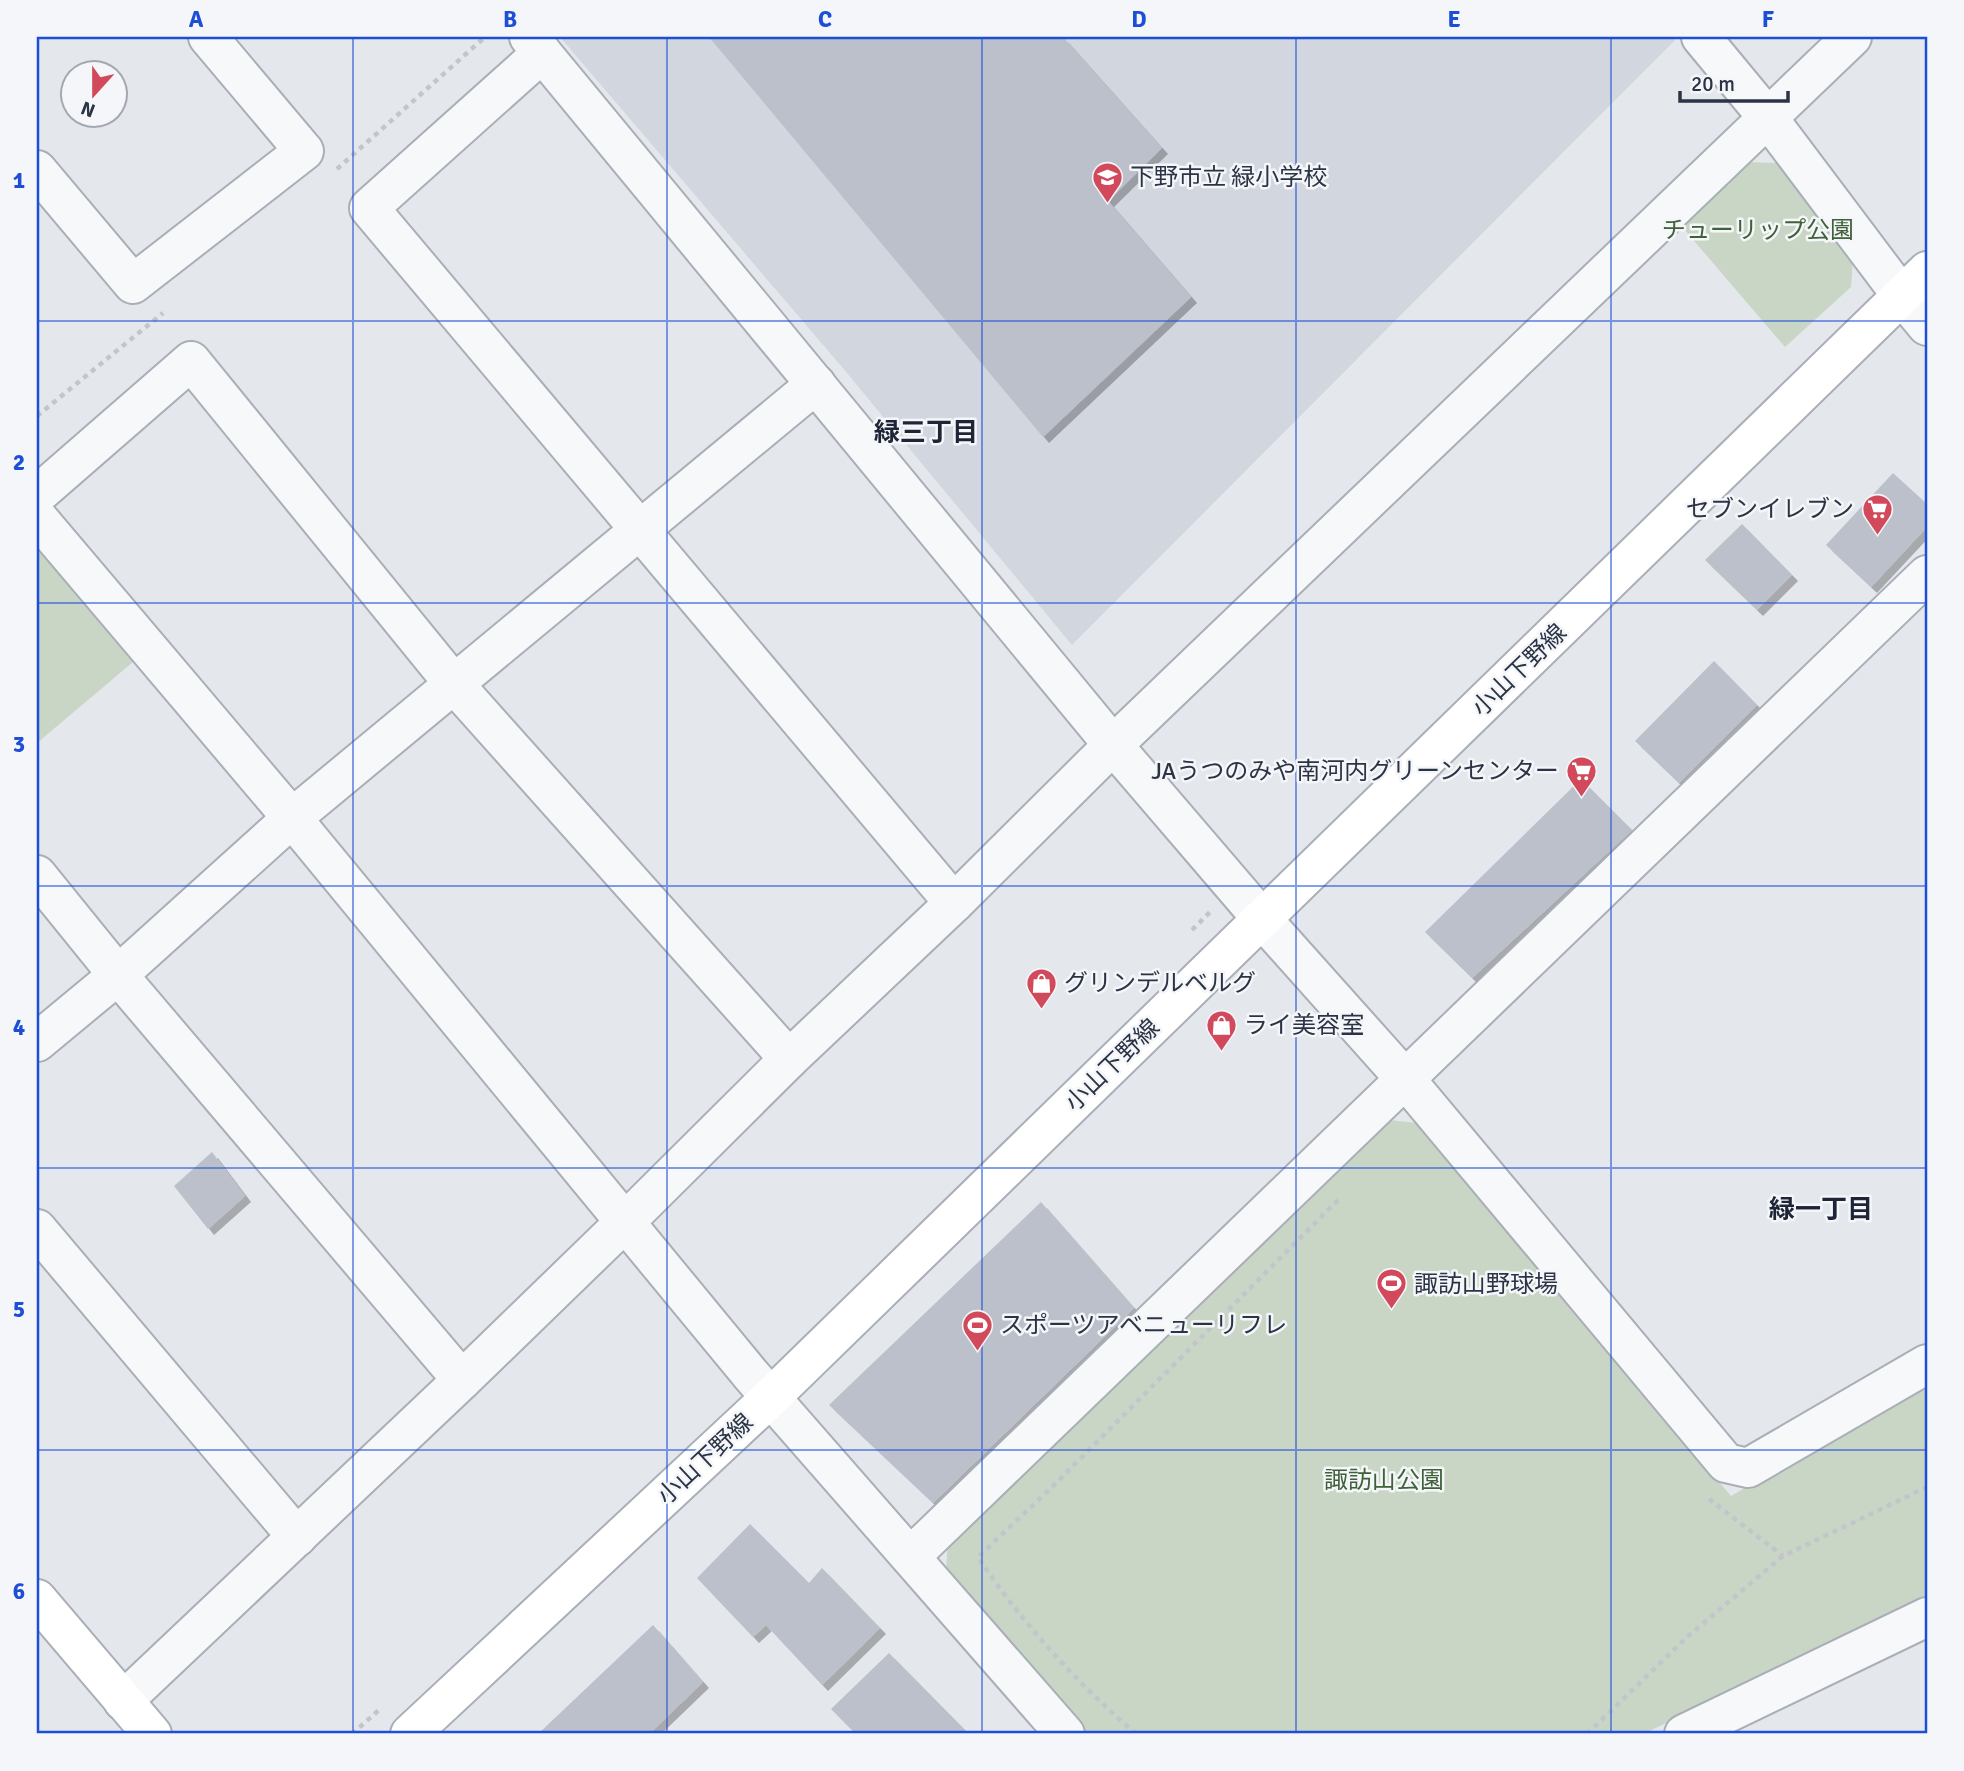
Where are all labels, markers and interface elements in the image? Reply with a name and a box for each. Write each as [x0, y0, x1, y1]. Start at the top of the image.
text: A [189, 5, 204, 34]
text: B [503, 5, 517, 34]
text: C [818, 5, 832, 34]
text: D [1131, 5, 1147, 34]
text: E [1447, 5, 1461, 34]
text: F [1762, 5, 1774, 34]
north arrow [60, 60, 130, 130]
scale bar [1680, 60, 1789, 104]
text: 20 m [1691, 71, 1735, 97]
text: N [78, 95, 99, 123]
school or university icon: 下野市立 緑小学校 [1090, 160, 1124, 204]
place label: 下野市立 緑小学校 [1130, 162, 1327, 192]
text: 1 [13, 166, 25, 195]
park label: チューリップ公園 [1662, 215, 1854, 245]
district label: 緑三丁目 [874, 417, 978, 449]
text: 2 [13, 448, 25, 477]
supermarket icon: セブンイレブン [1860, 492, 1894, 536]
place label: セブンイレブン [1686, 494, 1854, 524]
street label: 小山下野線 [1465, 618, 1573, 722]
text: 3 [13, 730, 25, 759]
supermarket icon: JAうつのみや南河内グリーンセンター [1565, 754, 1599, 798]
place label: JAうつのみや南河内グリーンセンター [1151, 756, 1559, 786]
shop icon: グリンデルベルグ [1024, 966, 1058, 1010]
place label: グリンデルベルグ [1064, 968, 1256, 998]
shop icon: ライ美容室 [1204, 1008, 1238, 1052]
place label: ライ美容室 [1244, 1010, 1364, 1040]
text: 4 [13, 1013, 25, 1042]
street label: 小山下野線 [1058, 1013, 1166, 1117]
district label: 緑一丁目 [1769, 1194, 1873, 1226]
sports icon: 諏訪山野球場 [1374, 1267, 1408, 1311]
place label: 諏訪山野球場 [1414, 1269, 1558, 1299]
text: 5 [13, 1295, 25, 1324]
sports icon: スポーツアベニューリフレ [960, 1308, 994, 1352]
place label: スポーツアベニューリフレ [1000, 1310, 1287, 1340]
street label: 小山下野線 [651, 1407, 759, 1511]
park label: 諏訪山公園 [1324, 1465, 1444, 1495]
text: 6 [13, 1577, 25, 1606]

